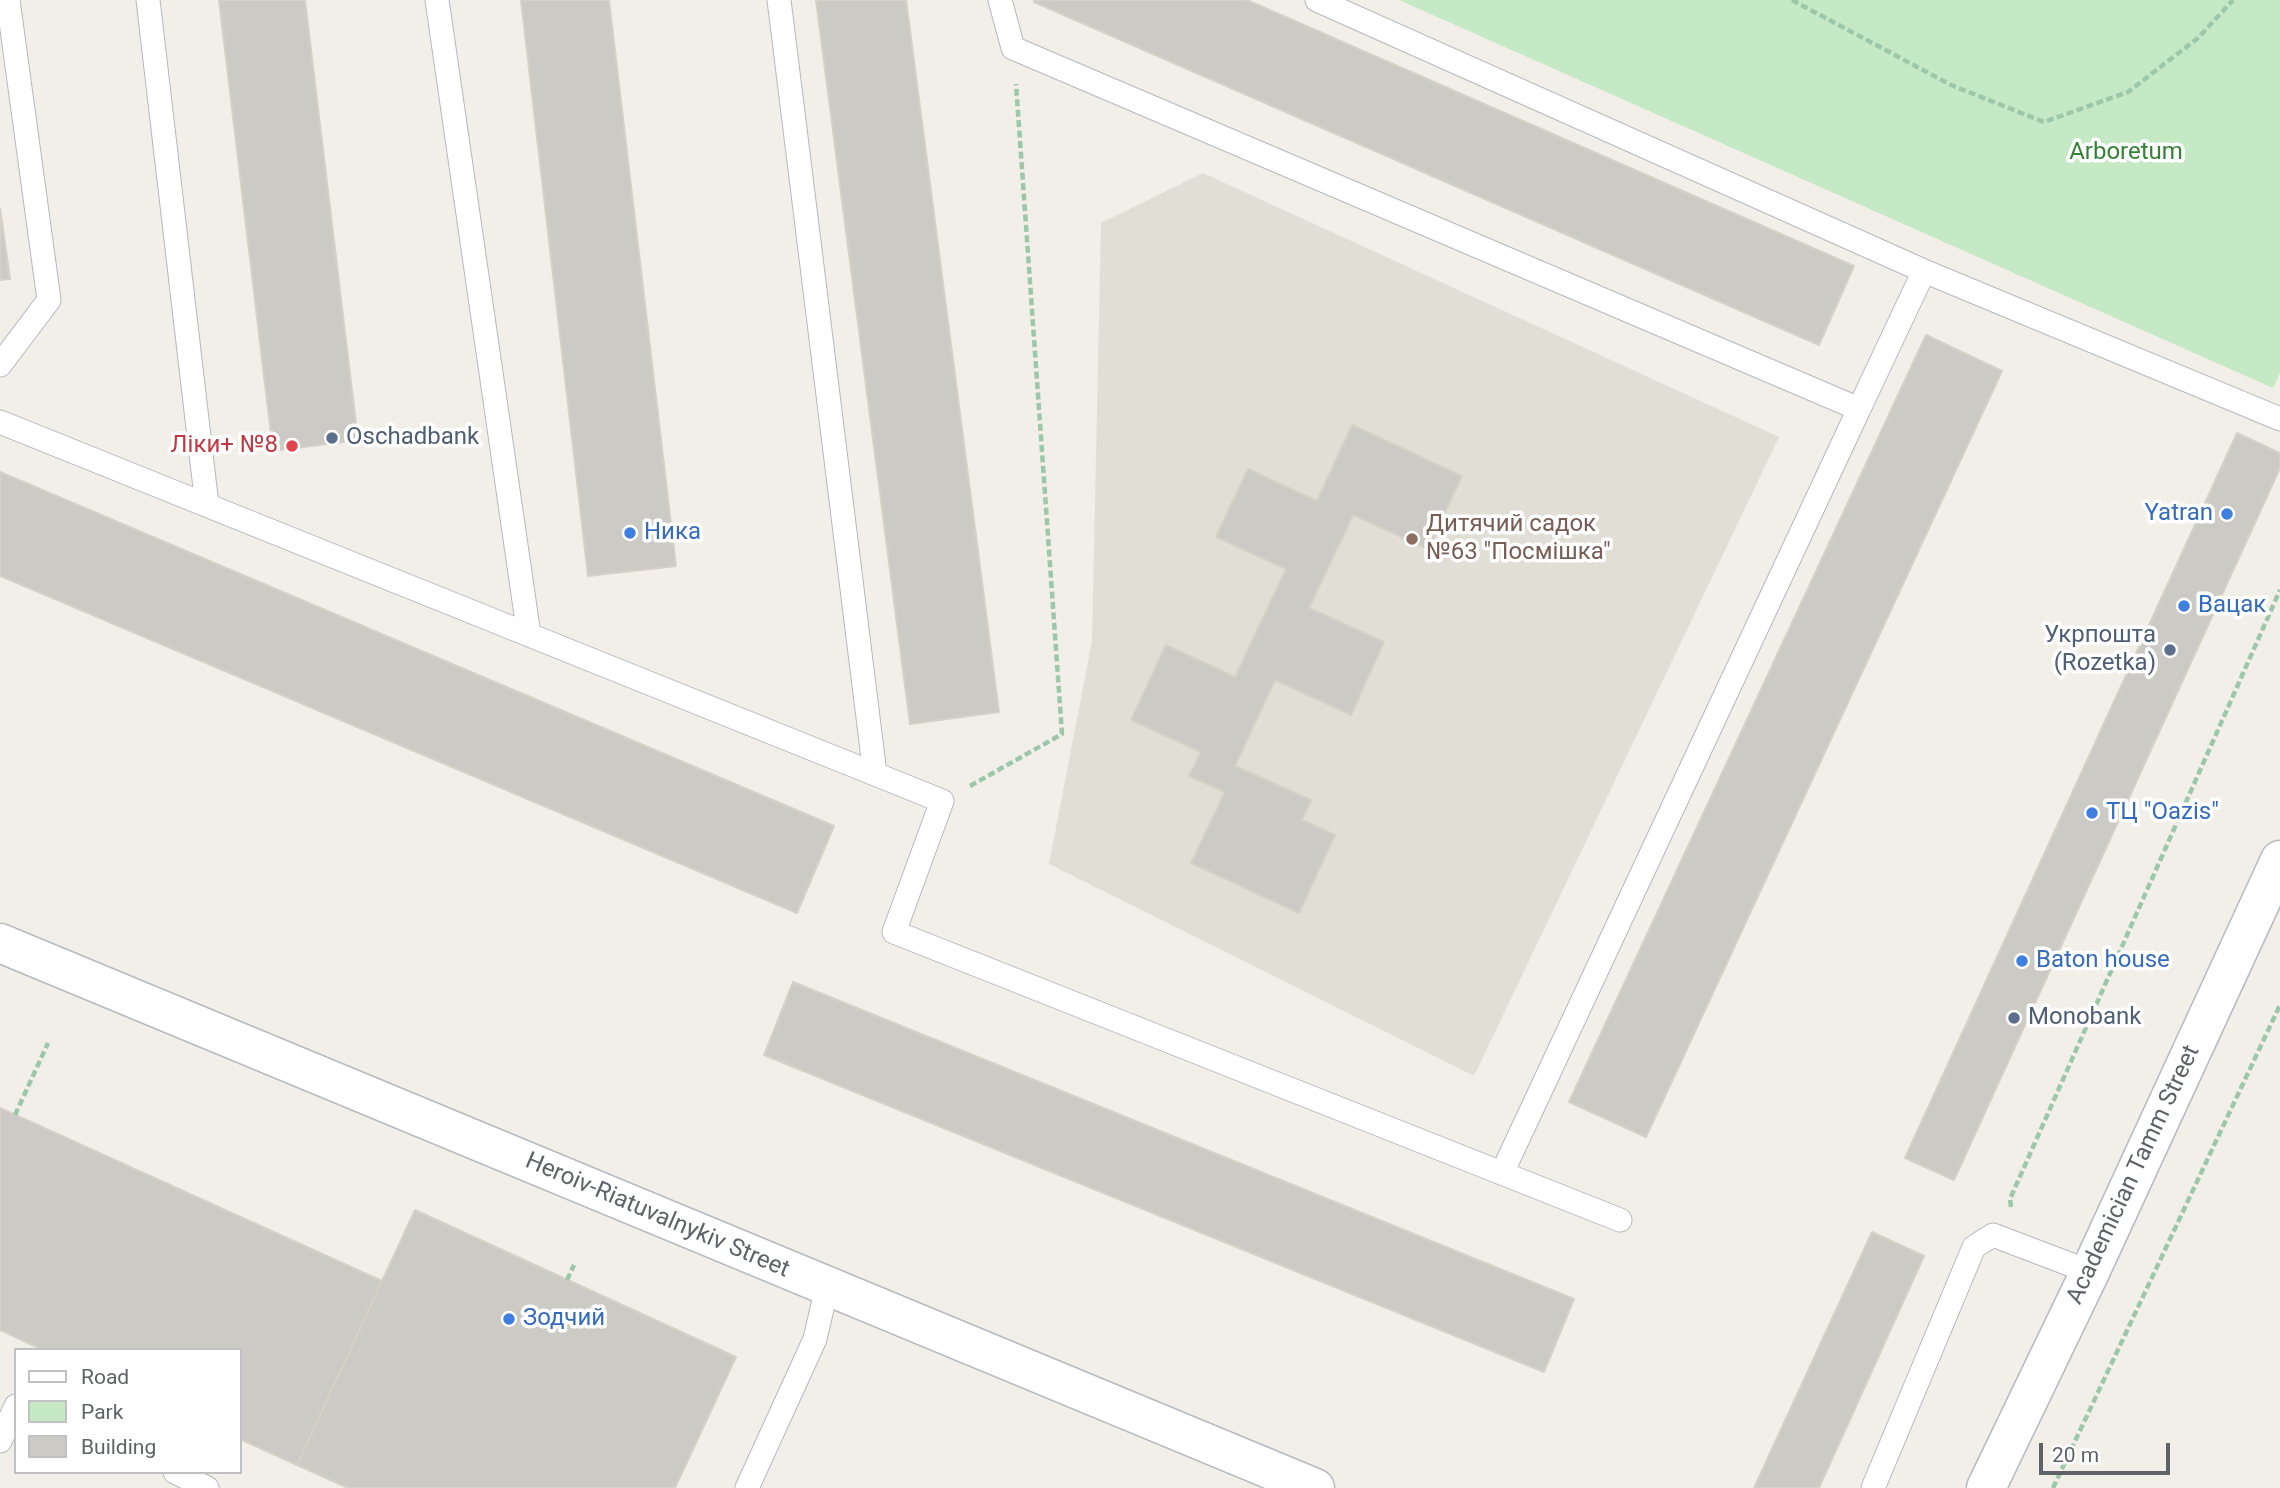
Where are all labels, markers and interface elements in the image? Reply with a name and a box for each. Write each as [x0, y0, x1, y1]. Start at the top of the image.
park label: Arboretum [2069, 139, 2183, 167]
place label: Oschadbank [346, 424, 479, 452]
marker: Oschadbank [324, 430, 340, 446]
place label: Ліки+ №8 [171, 432, 278, 460]
marker: Ліки+ №8 [284, 438, 300, 454]
place label: Yatran [2145, 500, 2213, 528]
marker: Yatran [2219, 506, 2235, 522]
place label: Дитячий садок №63 "Посмішка" [1426, 511, 1611, 567]
place label: Ника [644, 519, 701, 547]
marker: Ника [622, 525, 638, 541]
marker: Дитячий садок №63 "Посмішка" [1404, 531, 1420, 547]
place label: Вацак [2198, 592, 2266, 620]
marker: Вацак [2176, 598, 2192, 614]
place label: Укрпошта (Rozetka) [2044, 622, 2156, 678]
marker: Укрпошта (Rozetka) [2162, 642, 2178, 658]
place label: ТЦ "Oazis" [2106, 799, 2219, 827]
marker: ТЦ "Oazis" [2084, 805, 2100, 821]
place label: Baton house [2036, 947, 2170, 975]
marker: Baton house [2014, 953, 2030, 969]
place label: Monobank [2028, 1004, 2142, 1032]
marker: Monobank [2006, 1010, 2022, 1026]
street label: Academician Tamm Street [2061, 1041, 2207, 1309]
street label: Heroiv-Riatuvalnykiv Street [521, 1147, 793, 1285]
place label: Зодчий [523, 1305, 605, 1333]
marker: Зодчий [501, 1311, 517, 1327]
legend [14, 1348, 242, 1474]
text: Road [81, 1365, 129, 1389]
text: Park [81, 1400, 123, 1424]
scale bar [2042, 1428, 2173, 1472]
text: Building [81, 1435, 156, 1459]
text: 20 m [2052, 1443, 2099, 1467]

